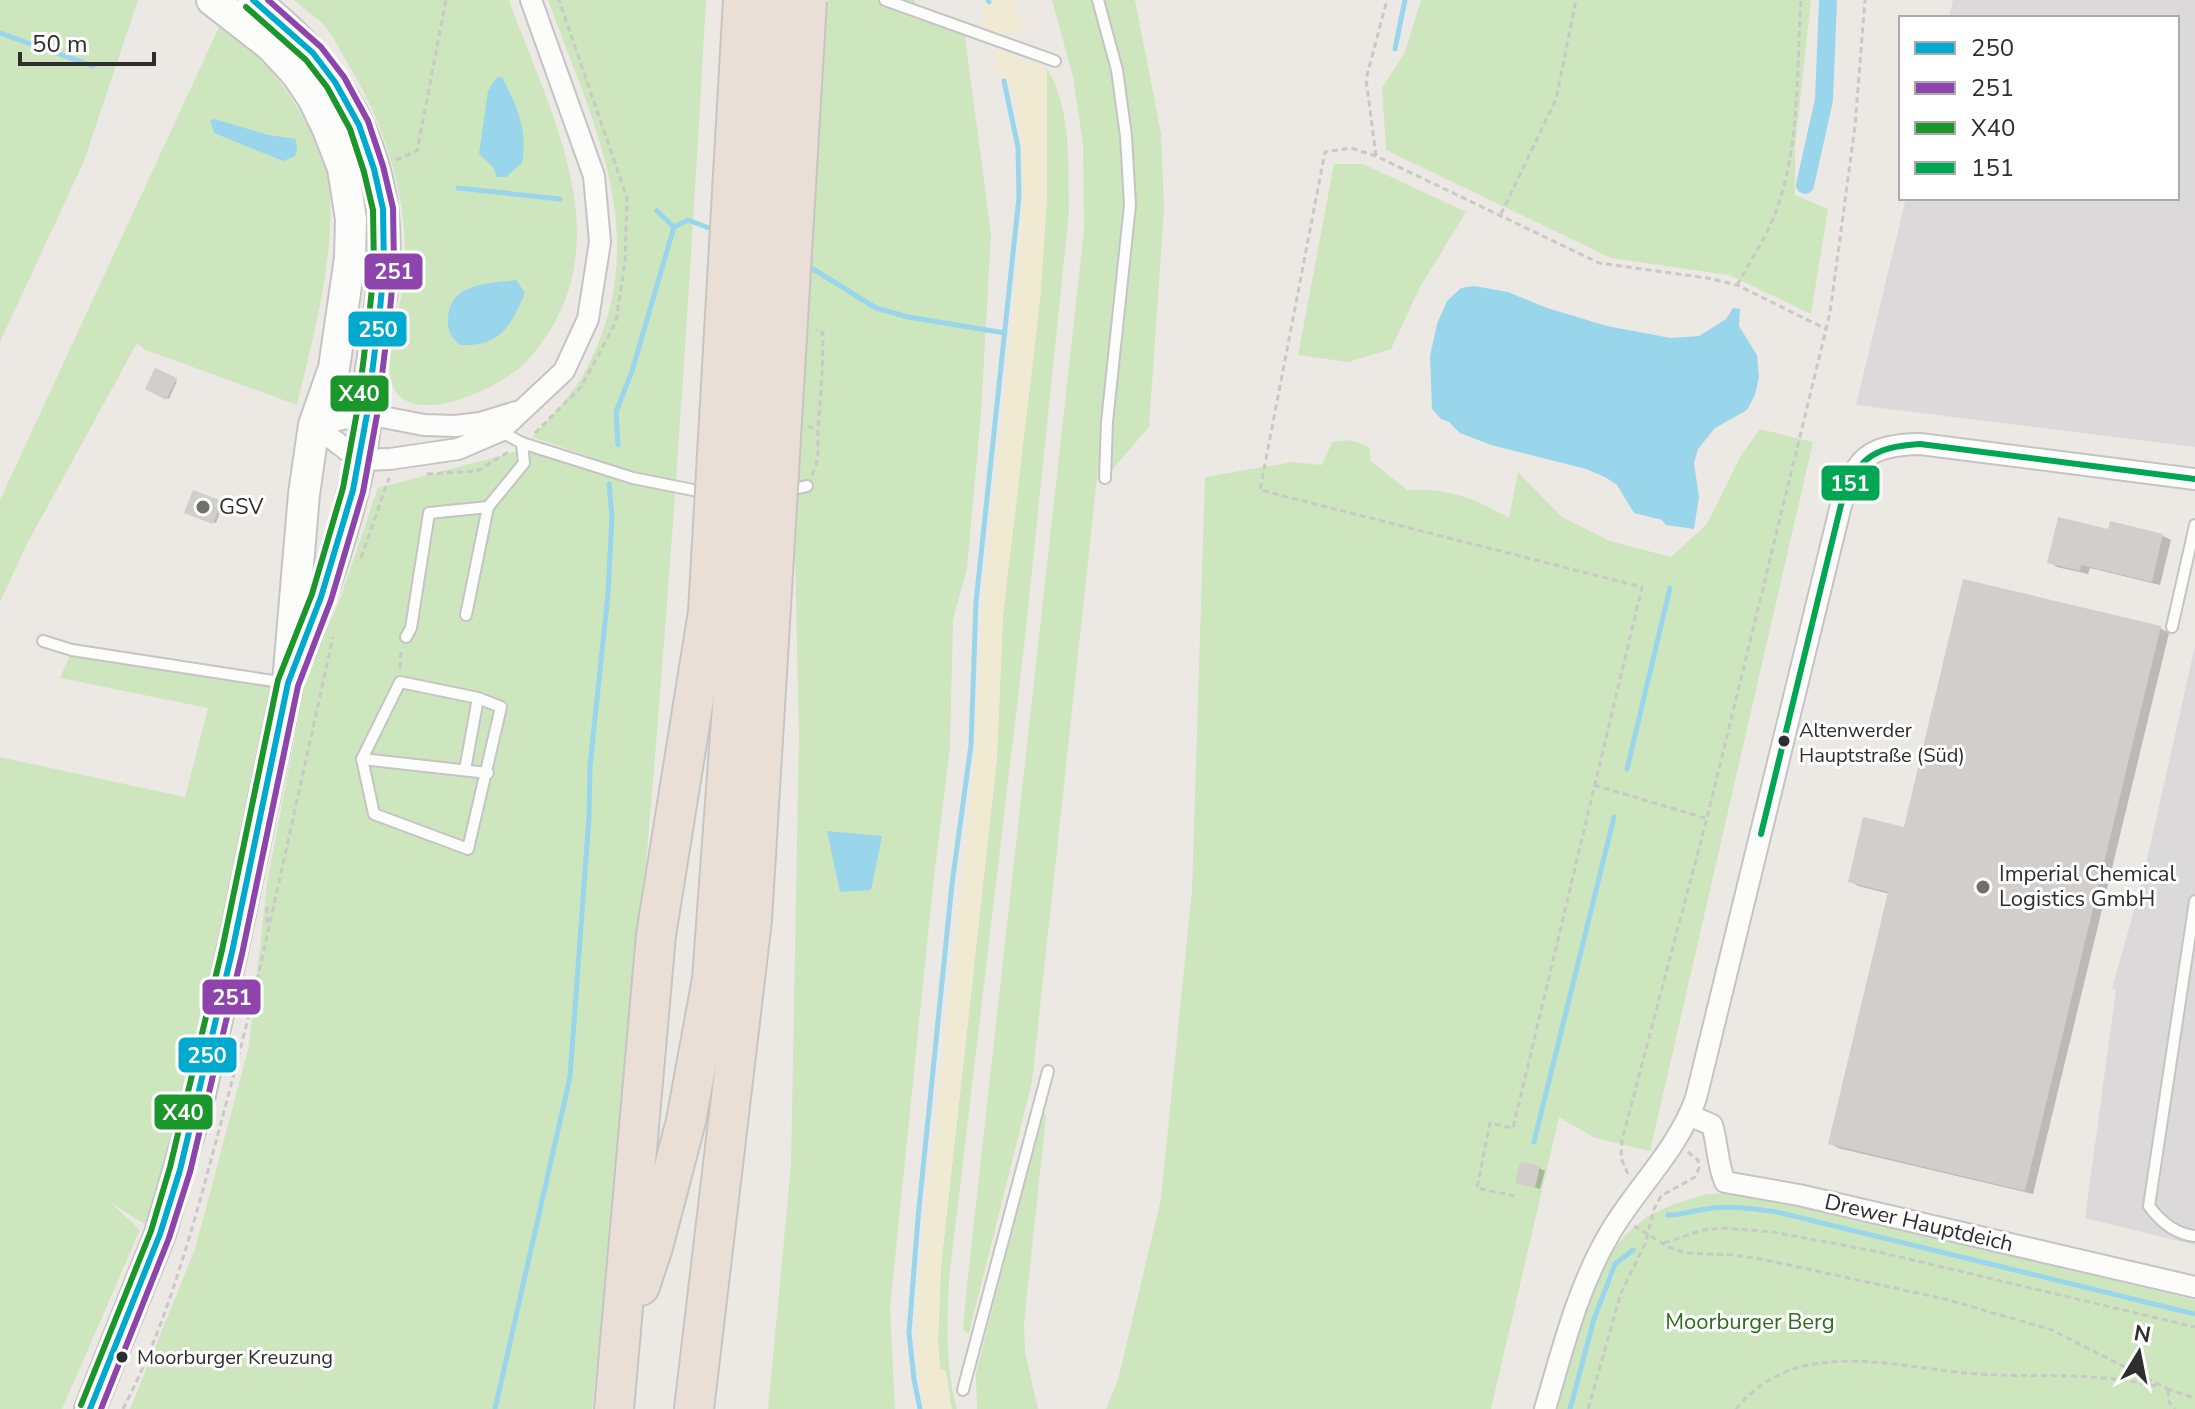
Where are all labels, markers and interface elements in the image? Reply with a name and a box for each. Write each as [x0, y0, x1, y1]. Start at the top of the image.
scale bar [20, 16, 154, 66]
legend [1899, 16, 2179, 200]
text: 50 m [32, 28, 88, 60]
text: 250 [1971, 32, 2014, 64]
text: 251 [1971, 72, 2014, 104]
text: X40 [1971, 112, 2015, 144]
text: 151 [1971, 152, 2014, 184]
line badge: 251 [363, 252, 424, 291]
text: 251 [374, 257, 414, 287]
line badge: 250 [347, 310, 408, 348]
text: 250 [358, 315, 398, 345]
line badge: X40 [329, 374, 390, 413]
text: X40 [337, 379, 380, 409]
line badge: 151 [1820, 464, 1881, 502]
text: 151 [1830, 469, 1870, 499]
place label: GSV [219, 492, 264, 522]
marker: GSV [194, 498, 212, 516]
place label: Altenwerder Hauptstraße (Süd) [1799, 717, 1965, 769]
marker: Altenwerder Hauptstraße (Süd) [1776, 733, 1792, 749]
place label: Imperial Chemical Logistics GmbH [1999, 859, 2176, 914]
marker: Imperial Chemical Logistics GmbH [1974, 878, 1992, 896]
line badge: 251 [201, 978, 262, 1016]
text: 251 [212, 983, 252, 1013]
line badge: 250 [177, 1036, 238, 1074]
text: 250 [187, 1041, 227, 1071]
line badge: X40 [153, 1093, 214, 1131]
text: X40 [161, 1098, 204, 1128]
street label: Drewer Hauptdeich [1822, 1187, 2016, 1259]
park label: Moorburger Berg [1665, 1307, 1835, 1337]
north arrow [2099, 1313, 2179, 1393]
text: N [2132, 1318, 2153, 1350]
place label: Moorburger Kreuzung [137, 1344, 333, 1371]
marker: Moorburger Kreuzung [114, 1349, 130, 1365]

